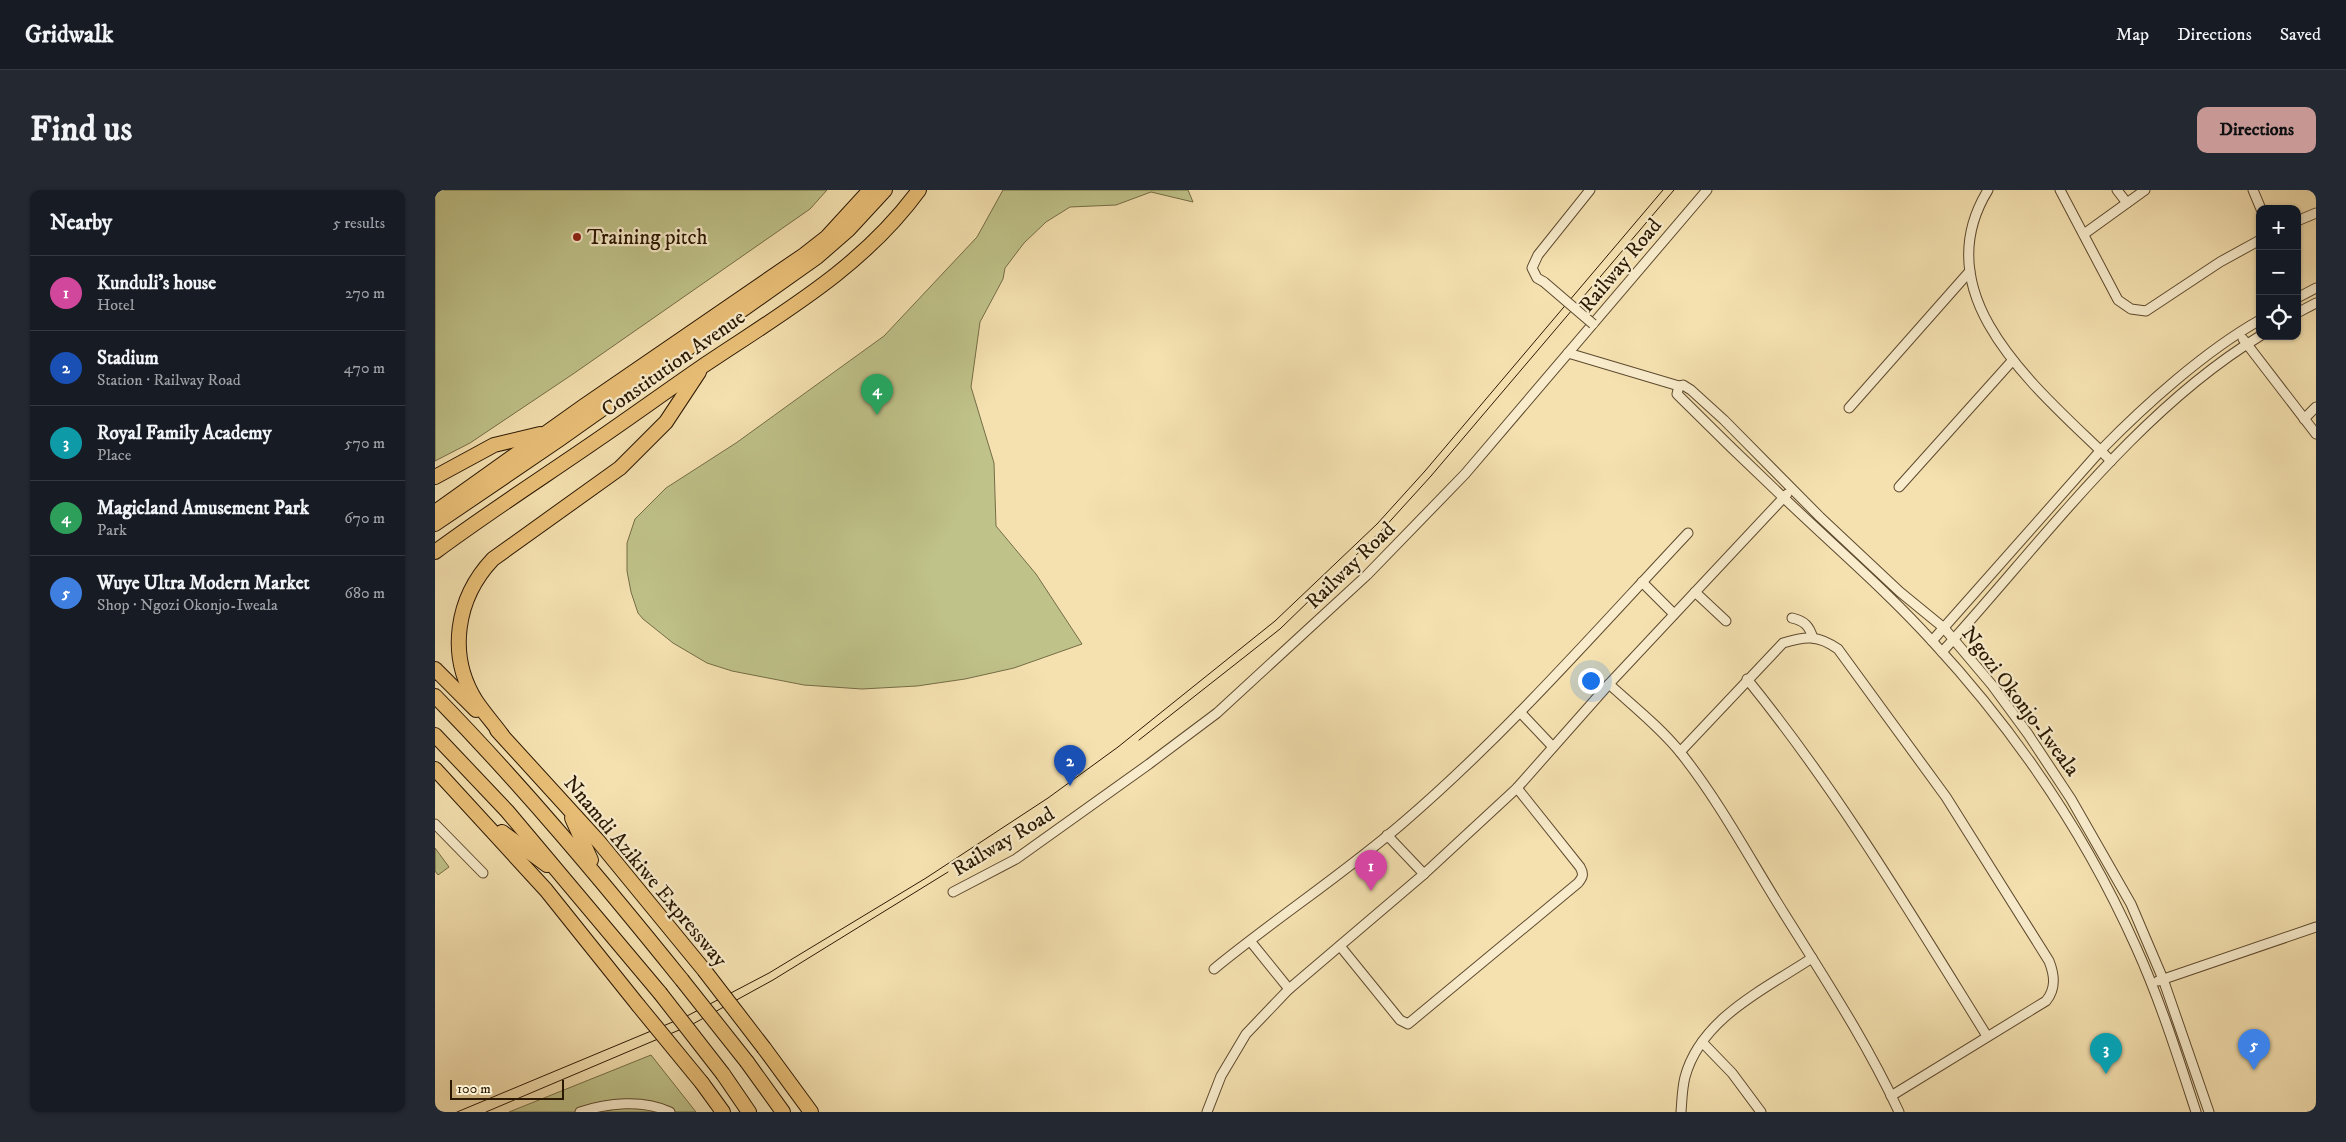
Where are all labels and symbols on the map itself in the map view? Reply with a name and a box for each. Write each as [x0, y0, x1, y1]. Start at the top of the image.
street label: Railway Road [1574, 213, 1668, 318]
place label: Training pitch [587, 225, 708, 251]
marker: Training pitch [571, 231, 583, 243]
street label: Constitution Avenue [597, 304, 751, 423]
pin: 4 [861, 374, 893, 415]
street label: Railway Road [1300, 516, 1401, 615]
street label: Ngozi Okonjo-Iweala [1955, 622, 2085, 782]
your location [1578, 668, 1604, 694]
pin: 2 [1054, 745, 1086, 786]
street label: Nnamdi Azikiwe Expressway [558, 771, 733, 973]
street label: Railway Road [948, 801, 1060, 883]
pin: 1 [1355, 850, 1387, 891]
pin: 5 [2238, 1029, 2270, 1070]
pin: 3 [2090, 1033, 2122, 1074]
scale bar [450, 1077, 564, 1100]

